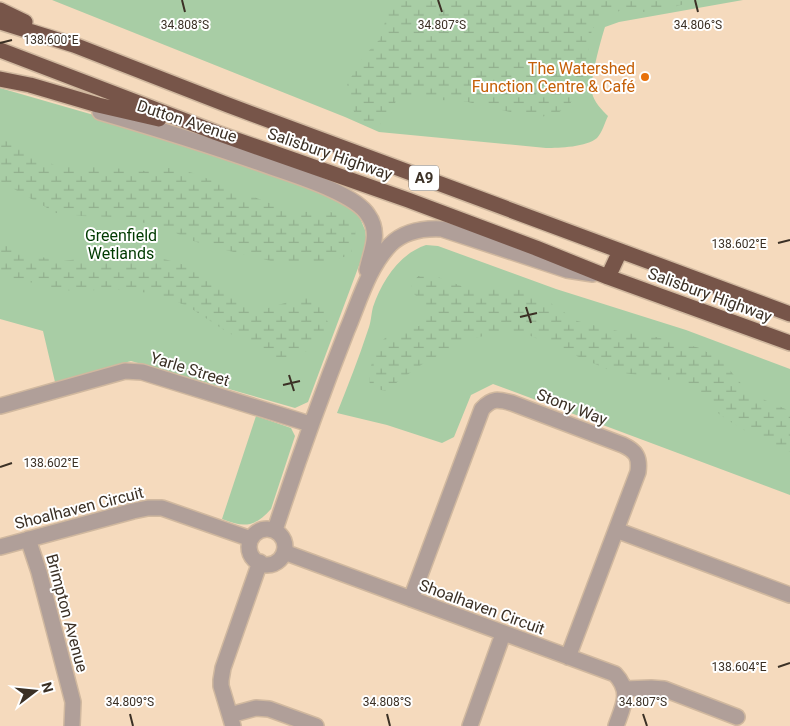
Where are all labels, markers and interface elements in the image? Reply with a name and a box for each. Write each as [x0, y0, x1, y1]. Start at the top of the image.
text: 34.808°S [161, 18, 209, 32]
text: 34.807°S [418, 18, 466, 32]
text: 34.806°S [674, 18, 722, 32]
text: 138.600°E [24, 33, 79, 47]
place label: The Watershed Function Centre & Café [472, 59, 635, 96]
marker: The Watershed Function Centre & Café [639, 71, 651, 83]
street label: Dutton Avenue [135, 96, 239, 146]
street label: Salisbury Highway [265, 124, 395, 184]
road number: A9 [409, 166, 439, 190]
park label: Greenfield Wetlands [85, 226, 157, 263]
text: 138.602°E [712, 237, 767, 251]
street label: Salisbury Highway [645, 264, 775, 326]
street label: Yarle Street [148, 348, 232, 390]
street label: Stony Way [534, 385, 610, 429]
text: 138.602°E [24, 456, 79, 470]
street label: Shoalhaven Circuit [13, 483, 145, 533]
street label: Brimpton Avenue [42, 552, 92, 674]
street label: Shoalhaven Circuit [417, 575, 547, 639]
text: 138.604°E [712, 660, 767, 674]
north arrow [10, 666, 60, 716]
text: N [38, 680, 57, 694]
text: 34.809°S [106, 695, 154, 709]
text: 34.808°S [363, 695, 411, 709]
text: 34.807°S [619, 695, 667, 709]

